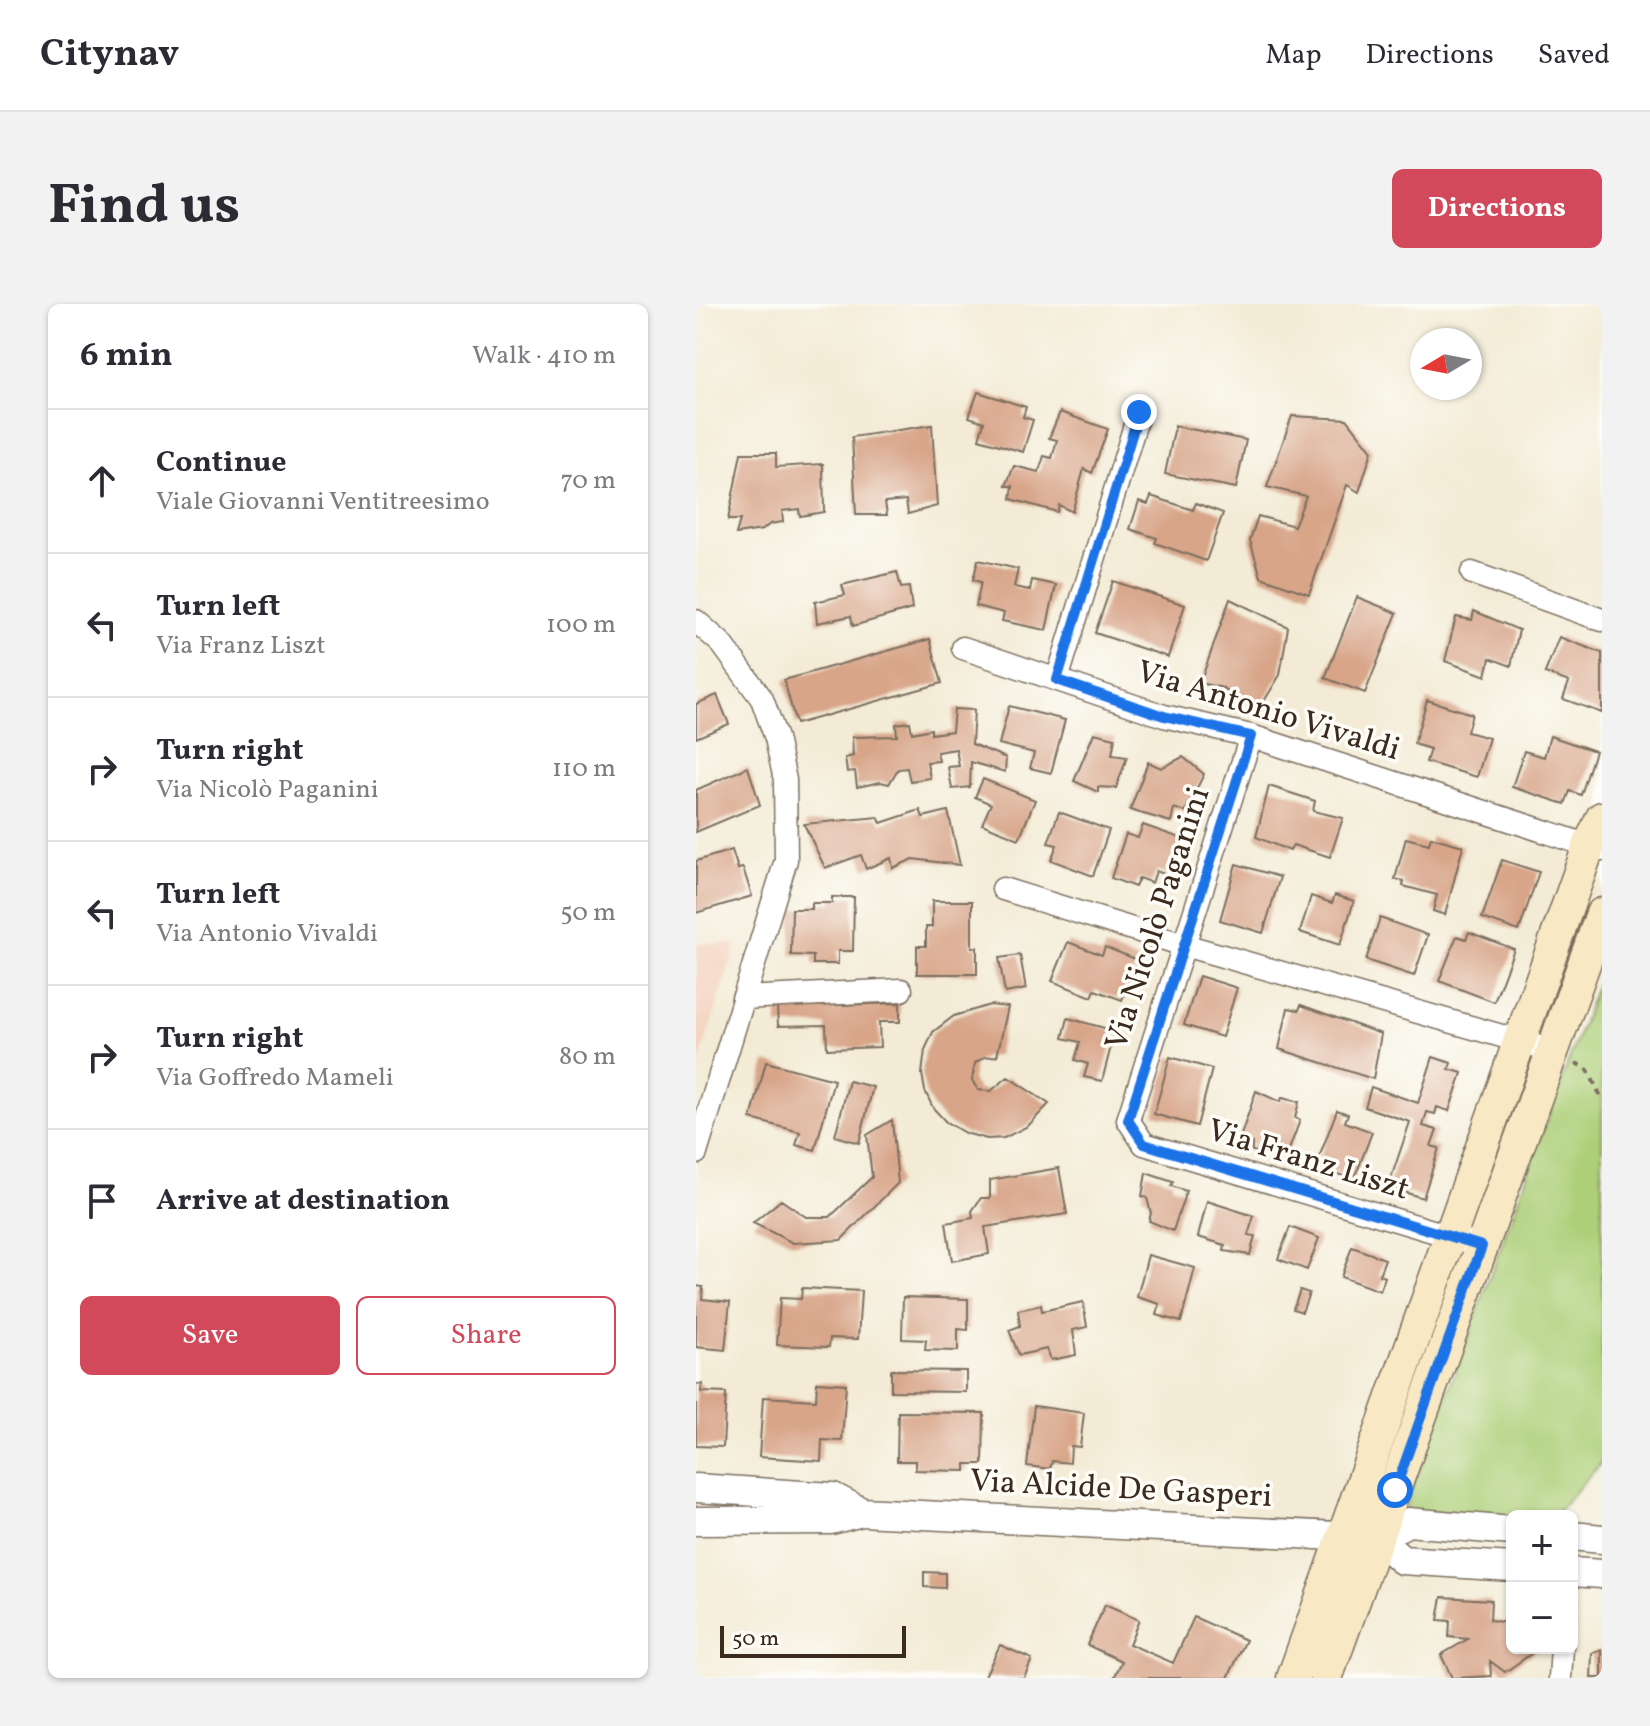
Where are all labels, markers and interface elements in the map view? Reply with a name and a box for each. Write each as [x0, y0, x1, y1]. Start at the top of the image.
text: Citynav [40, 29, 179, 82]
text: Map [1266, 36, 1322, 75]
text: Directions [1366, 36, 1494, 75]
text: Saved [1538, 36, 1610, 75]
text: Find us [48, 169, 240, 247]
button: Directions [1392, 169, 1602, 248]
north arrow [1410, 328, 1482, 400]
text: 6 min [80, 333, 173, 380]
text: Walk · 410 m [472, 338, 616, 374]
route end [1121, 394, 1157, 430]
text: Continue [156, 442, 287, 484]
icon: ahead [80, 459, 124, 503]
text: 70 m [561, 463, 616, 499]
text: Viale Giovanni Ventitreesimo [156, 484, 490, 520]
text: Turn left [156, 586, 280, 628]
icon: left [80, 603, 124, 647]
text: 100 m [546, 607, 616, 643]
text: Via Franz Liszt [156, 628, 326, 664]
street label: Via Antonio Vivaldi [1131, 651, 1405, 773]
text: Turn right [156, 730, 304, 772]
icon: right [80, 747, 124, 791]
text: 110 m [552, 751, 616, 787]
text: Via Nicolò Paganini [156, 772, 379, 808]
street label: Via Nicolò Paganini [1096, 782, 1222, 1056]
text: Turn left [156, 874, 280, 916]
icon: left [80, 891, 124, 935]
text: 50 m [560, 895, 616, 931]
text: Via Antonio Vivaldi [156, 916, 378, 952]
text: Turn right [156, 1018, 304, 1060]
icon: right [80, 1035, 124, 1079]
text: 80 m [559, 1039, 616, 1075]
text: Via Goffredo Mameli [156, 1060, 394, 1096]
street label: Via Franz Liszt [1202, 1109, 1414, 1213]
icon: arrive [80, 1179, 124, 1223]
text: Arrive at destination [156, 1180, 450, 1222]
button: Save [80, 1296, 340, 1375]
button: Share [356, 1296, 616, 1375]
street label: Via Alcide De Gasperi [969, 1460, 1273, 1520]
route start [1377, 1472, 1413, 1508]
map controls [1506, 1510, 1578, 1654]
button: + [1506, 1510, 1578, 1582]
button: − [1506, 1582, 1578, 1654]
scale bar [720, 1622, 906, 1658]
text: 50 m [732, 1624, 779, 1655]

